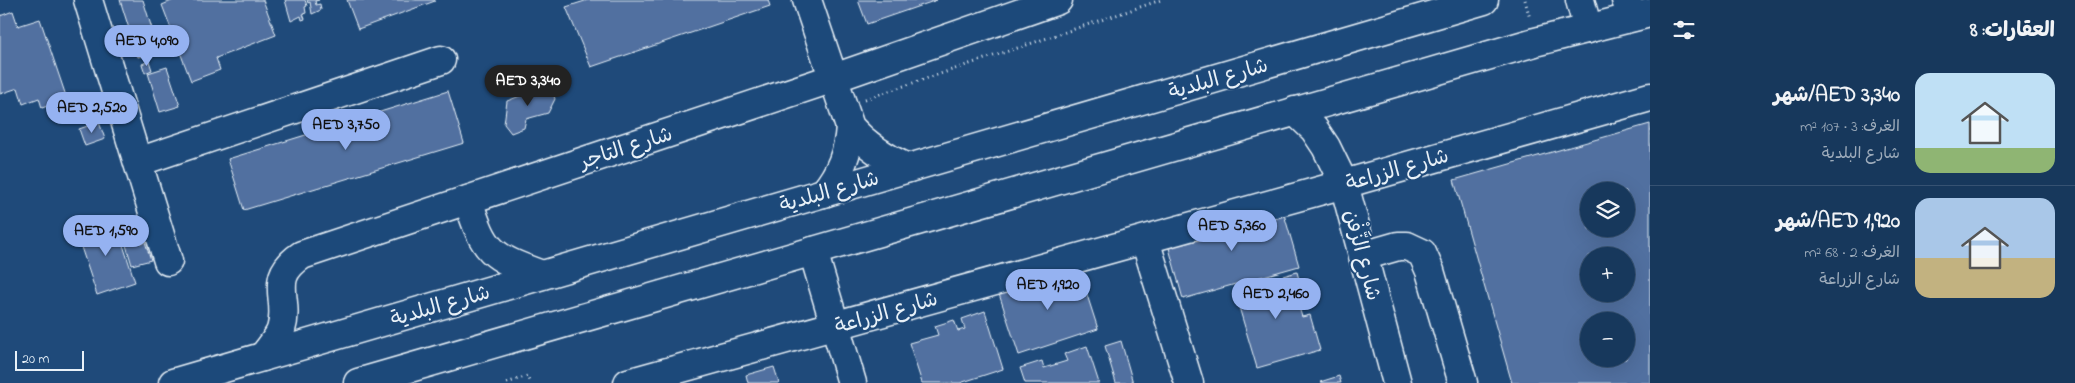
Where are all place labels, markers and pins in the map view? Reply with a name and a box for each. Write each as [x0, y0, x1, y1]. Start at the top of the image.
pin: AED 4,090 [90, 24, 204, 67]
pin: AED 3,340 [471, 64, 585, 107]
pin: AED 2,520 [35, 92, 149, 134]
pin: AED 3,750 [289, 108, 403, 151]
pin: AED 5,360 [1175, 210, 1289, 252]
pin: AED 1,590 [49, 214, 163, 257]
pin: AED 1,920 [991, 268, 1105, 311]
pin: AED 2,460 [1219, 278, 1333, 320]

